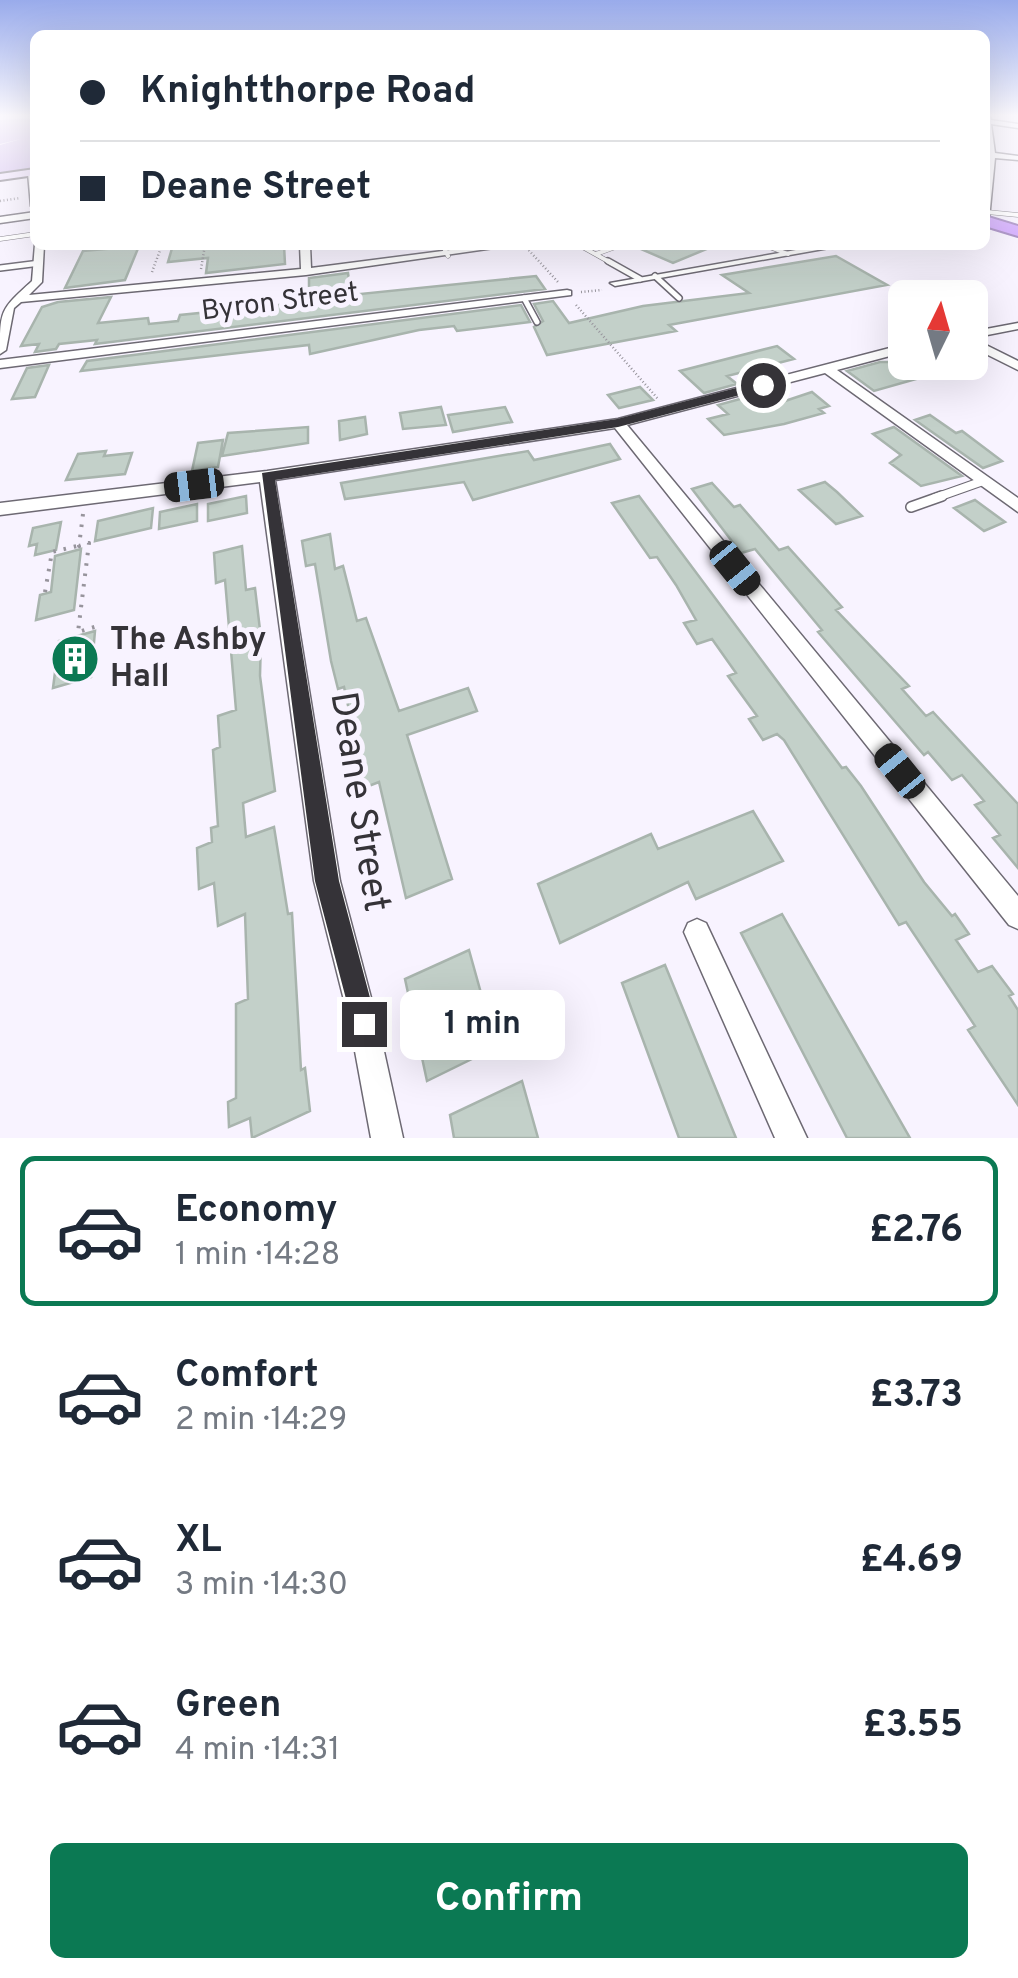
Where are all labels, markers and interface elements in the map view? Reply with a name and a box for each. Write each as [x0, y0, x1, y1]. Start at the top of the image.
text: Knightthorpe Road [140, 68, 475, 117]
text: Deane Street [140, 164, 371, 213]
street label: Byron Street [200, 276, 360, 330]
north arrow [888, 280, 988, 380]
map controls [888, 280, 988, 380]
route start [741, 363, 786, 408]
car [162, 466, 226, 504]
car [704, 535, 766, 601]
place label: The Ashby Hall [110, 621, 267, 698]
building icon: The Ashby Hall [49, 633, 101, 685]
street label: Deane Street [316, 688, 400, 916]
car [869, 738, 931, 804]
callout: 1 min [399, 989, 564, 1059]
route end [342, 1002, 387, 1047]
text: 1 min [444, 1005, 521, 1045]
icon: car [55, 1186, 145, 1276]
text: Economy [175, 1187, 337, 1236]
text: £2.76 [869, 1207, 963, 1256]
text: 1 min · 14:28 [175, 1236, 340, 1276]
icon: car [55, 1351, 145, 1441]
text: Comfort [175, 1352, 319, 1401]
text: £3.73 [870, 1372, 963, 1421]
text: 2 min · 14:29 [175, 1401, 347, 1441]
icon: car [55, 1516, 145, 1606]
text: XL [175, 1517, 222, 1566]
text: £4.69 [860, 1537, 963, 1586]
text: 3 min · 14:30 [175, 1566, 348, 1606]
icon: car [55, 1681, 145, 1771]
text: Green [175, 1682, 281, 1731]
text: £3.55 [862, 1702, 963, 1751]
text: 4 min · 14:31 [175, 1731, 340, 1771]
button: Confirm [50, 1843, 968, 1958]

